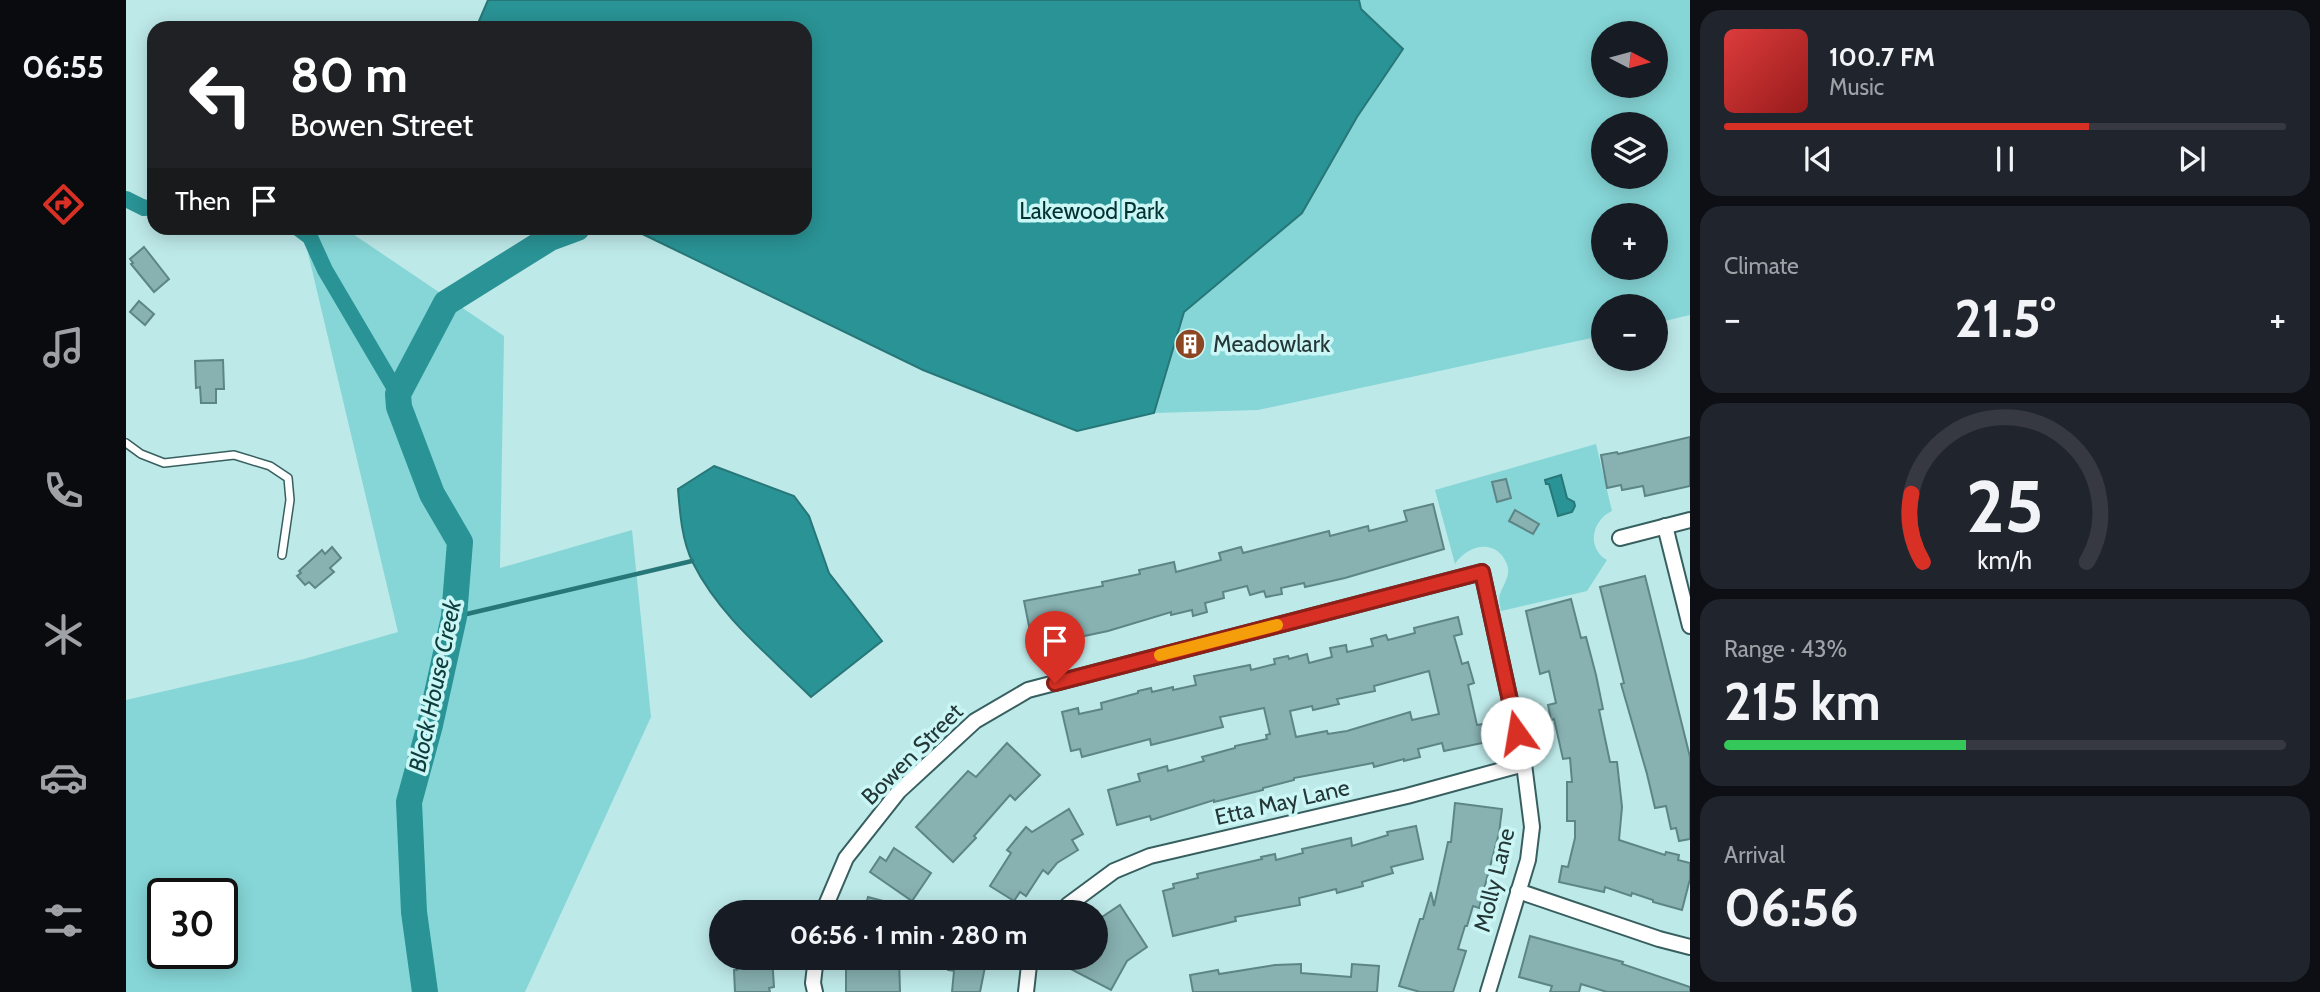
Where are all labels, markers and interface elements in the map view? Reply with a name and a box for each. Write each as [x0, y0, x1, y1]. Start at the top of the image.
north arrow [1591, 21, 1668, 98]
map controls [1591, 21, 1668, 371]
text: 100.7 FM [1829, 41, 1935, 73]
text: 80 m [290, 45, 408, 104]
text: 06:55 [22, 47, 104, 86]
icon: left [175, 49, 266, 140]
text: Music [1829, 73, 1884, 101]
text: Bowen Street [290, 105, 473, 144]
button: layers [1591, 112, 1668, 189]
icon: previous [1799, 140, 1837, 178]
icon: pause [1986, 140, 2024, 178]
icon: next [2173, 140, 2211, 178]
icon: directions [39, 180, 88, 229]
icon: arrive [245, 182, 283, 220]
text: Then [175, 185, 231, 217]
park label: Lakewood Park [1019, 197, 1165, 225]
button: + [1591, 203, 1668, 280]
text: Climate [1724, 252, 1799, 280]
text: 21.5° [1954, 287, 2056, 350]
button: − [1591, 294, 1668, 371]
text: − [1724, 295, 1741, 342]
text: + [2269, 295, 2286, 342]
icon: music [39, 323, 88, 372]
building icon: Meadowlark [1173, 327, 1207, 361]
place label: Meadowlark [1213, 330, 1331, 358]
text: 25 [1966, 462, 2044, 550]
icon: phone [39, 466, 88, 515]
text: km/h [1978, 545, 2032, 575]
water label: Block House Creek [402, 597, 467, 775]
icon: climate [39, 610, 88, 659]
pin [1025, 611, 1085, 683]
icon: arrive [1036, 622, 1074, 660]
text: Range · 43% [1724, 635, 1847, 663]
text: 215 km [1724, 670, 1881, 733]
position arrow [1480, 696, 1554, 770]
street label: Bowen Street [856, 697, 969, 810]
icon: car [39, 753, 88, 802]
street label: Etta May Lane [1212, 773, 1352, 831]
street label: Molly Lane [1468, 825, 1520, 935]
text: Arrival [1724, 841, 1785, 869]
text: 06:56 [1724, 876, 1859, 939]
speed limit sign: 30 [147, 878, 238, 969]
icon: filters [39, 896, 88, 945]
text: 06:56 · 1 min · 280 m [790, 919, 1027, 951]

